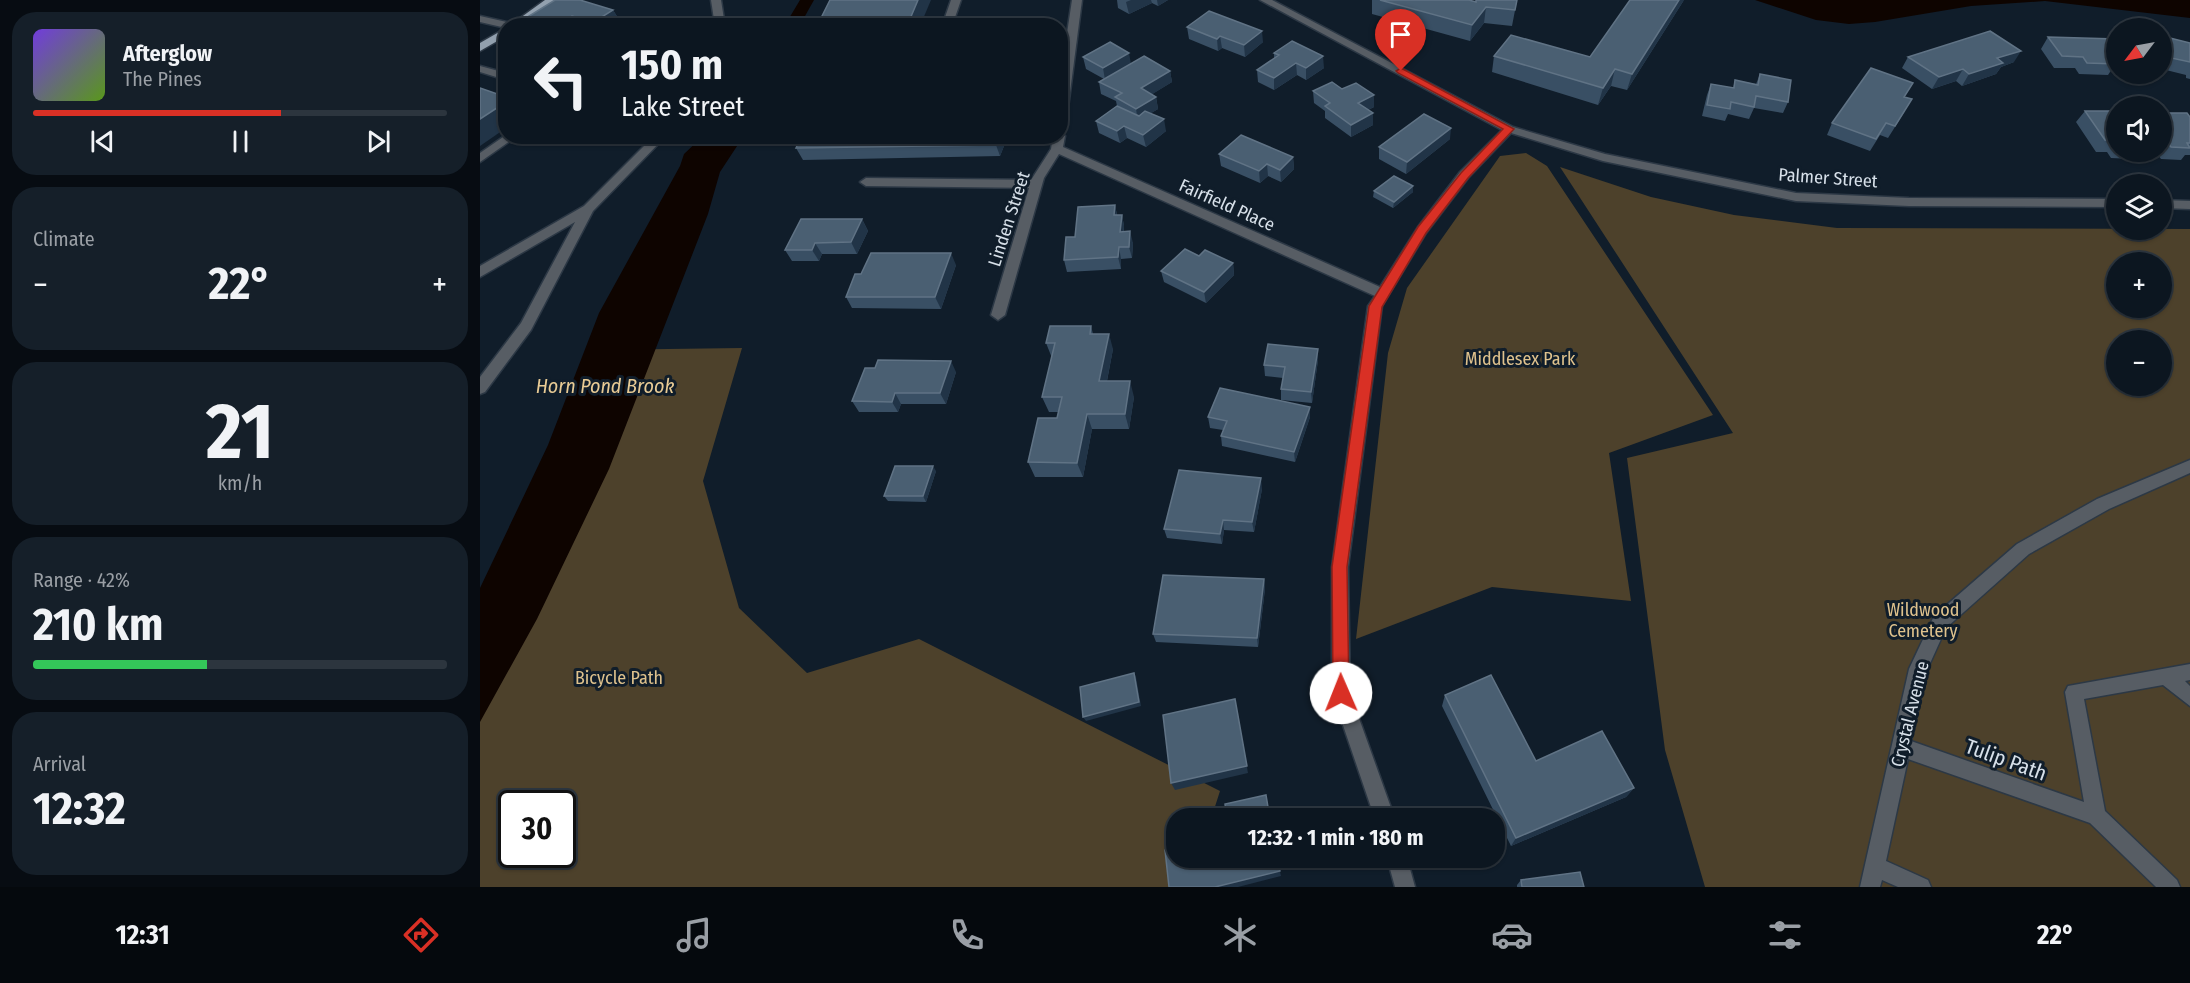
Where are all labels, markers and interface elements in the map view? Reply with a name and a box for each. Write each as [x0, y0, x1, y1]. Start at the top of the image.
pin [1375, 9, 1426, 71]
icon: arrive [1384, 18, 1417, 51]
north arrow [2106, 18, 2172, 84]
map controls [2106, 18, 2172, 396]
text: Afterglow [123, 40, 212, 67]
text: 150 m [621, 40, 723, 90]
icon: left [522, 42, 600, 120]
text: The Pines [123, 67, 202, 91]
text: Lake Street [621, 91, 744, 123]
button: sound [2106, 96, 2172, 162]
icon: previous [86, 125, 119, 158]
icon: pause [224, 125, 257, 158]
icon: next [362, 125, 395, 158]
street label: Palmer Street [1778, 164, 1878, 192]
street label: Linden Street [983, 169, 1035, 269]
street label: Fairfield Place [1176, 174, 1278, 236]
button: layers [2106, 174, 2172, 240]
text: Climate [33, 227, 95, 251]
button: + [2106, 252, 2172, 318]
text: 22° [209, 257, 271, 311]
text: − [33, 265, 48, 305]
text: + [432, 265, 447, 305]
button: − [2106, 330, 2172, 396]
park label: Middlesex Park [1465, 348, 1576, 370]
water label: Horn Pond Brook [536, 374, 674, 398]
text: 21 [206, 385, 274, 479]
text: km/h [218, 471, 262, 495]
text: Range · 42% [33, 568, 130, 592]
text: 210 km [33, 598, 163, 652]
park label: Wildwood Cemetery [1887, 599, 1959, 642]
street label: Crystal Avenue [1886, 659, 1934, 769]
position arrow [1309, 661, 1373, 725]
park label: Bicycle Path [575, 667, 663, 689]
street label: Tulip Path [1962, 733, 2050, 787]
text: Arrival [33, 752, 86, 776]
text: 12:32 [33, 782, 126, 836]
speed limit sign: 30 [498, 790, 576, 868]
text: 12:32 · 1 min · 180 m [1248, 824, 1423, 851]
icon: directions [400, 914, 442, 956]
icon: music [673, 914, 715, 956]
icon: phone [946, 914, 988, 956]
icon: climate [1219, 914, 1261, 956]
icon: car [1491, 914, 1533, 956]
icon: filters [1764, 914, 1806, 956]
text: 12:31 [115, 919, 170, 951]
text: 22° [2037, 919, 2075, 951]

